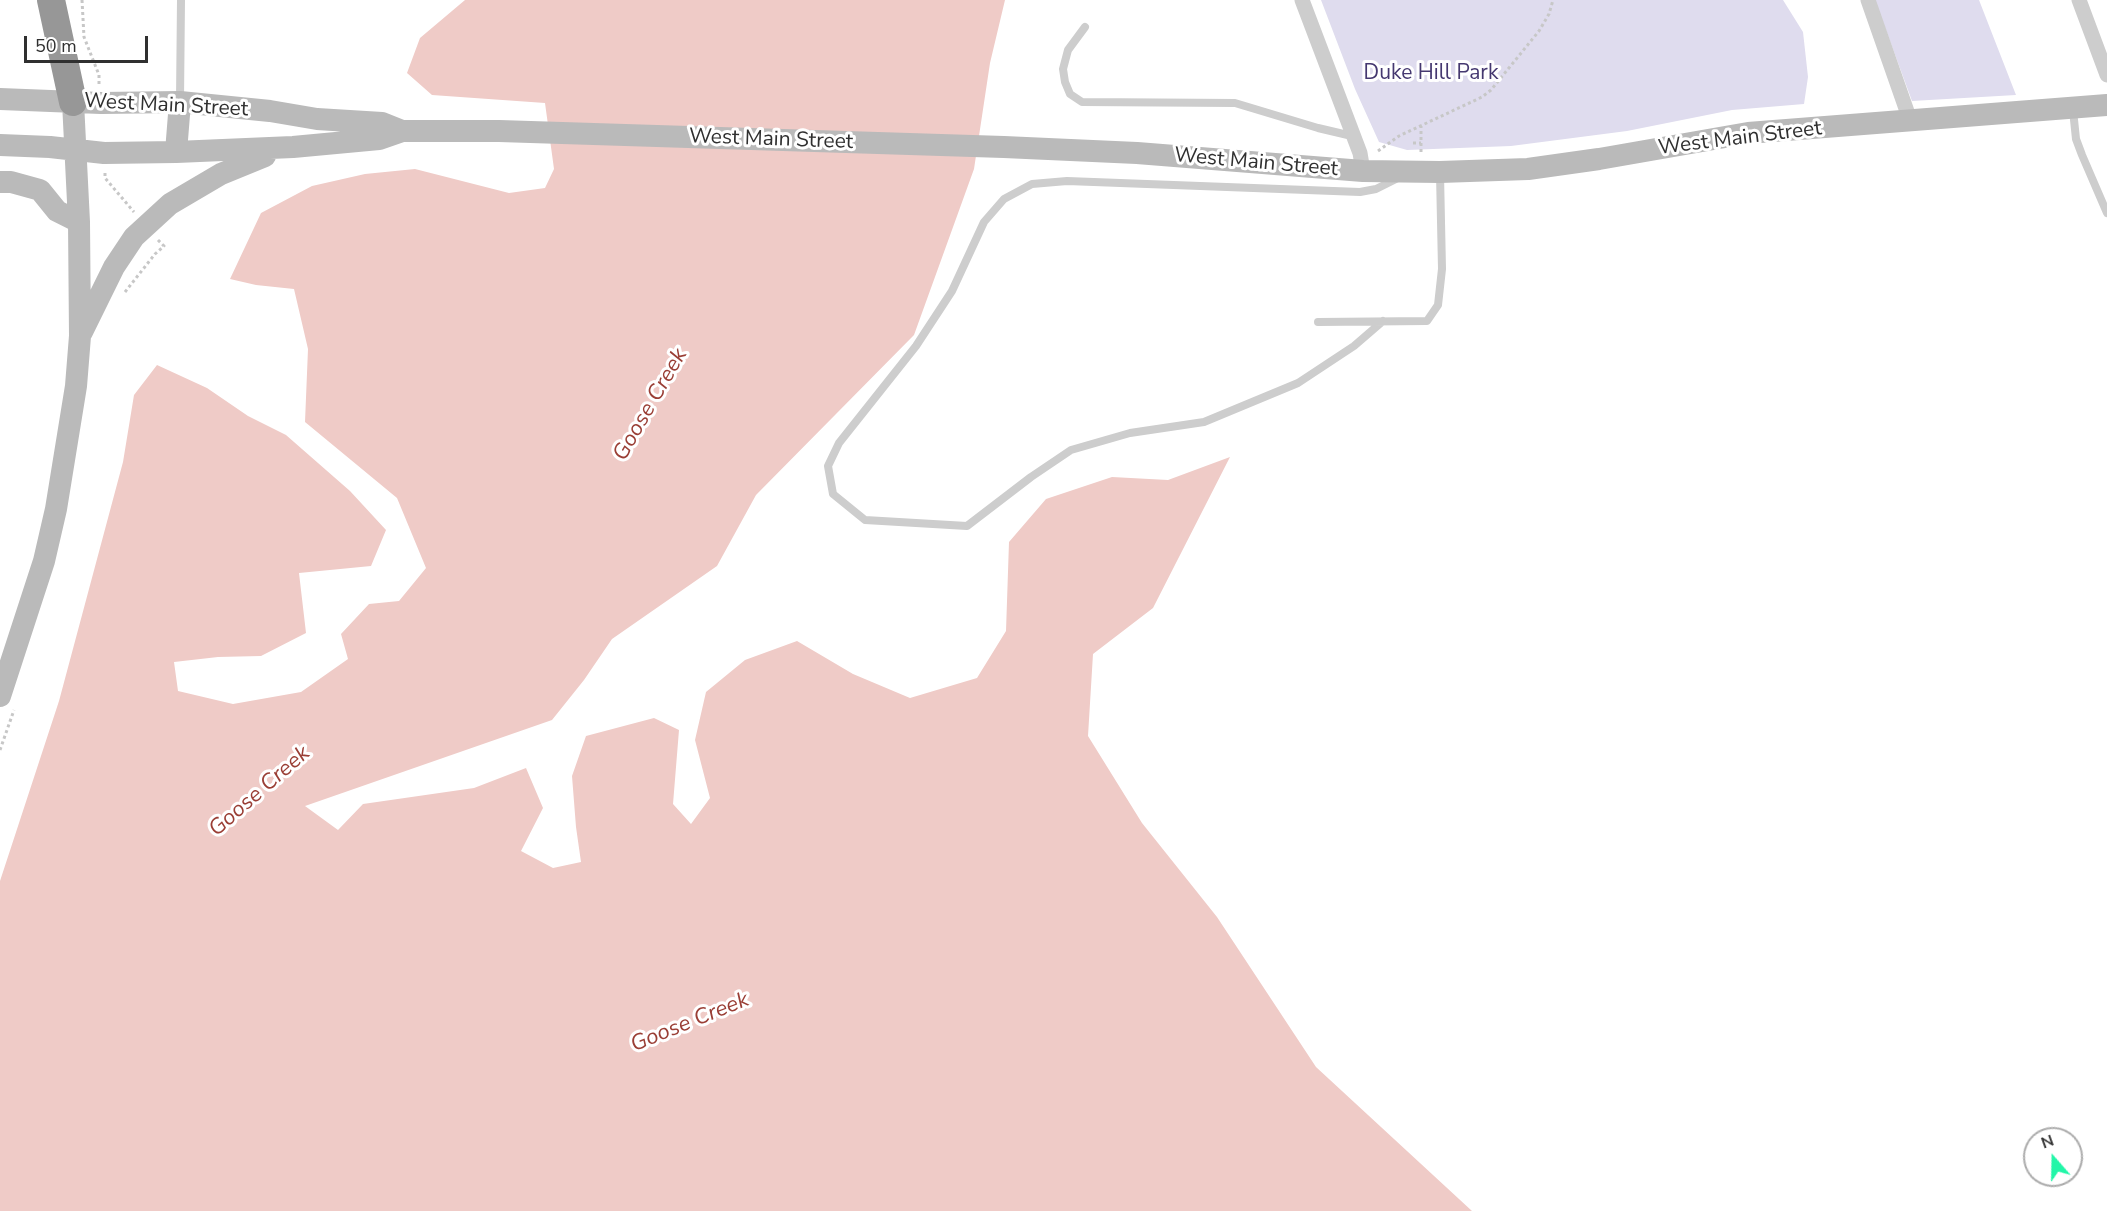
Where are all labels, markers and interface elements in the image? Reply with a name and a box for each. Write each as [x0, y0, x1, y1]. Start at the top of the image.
scale bar [27, 24, 152, 62]
text: 50 m [35, 34, 77, 58]
park label: Duke Hill Park [1364, 61, 1498, 87]
street label: West Main Street [83, 89, 249, 123]
street label: West Main Street [1657, 116, 1823, 162]
street label: West Main Street [688, 125, 854, 155]
street label: West Main Street [1173, 143, 1339, 183]
water label: Goose Creek [608, 344, 694, 466]
water label: Goose Creek [204, 741, 316, 843]
water label: Goose Creek [627, 987, 753, 1059]
north arrow [2023, 1127, 2083, 1187]
text: N [2038, 1130, 2057, 1154]

